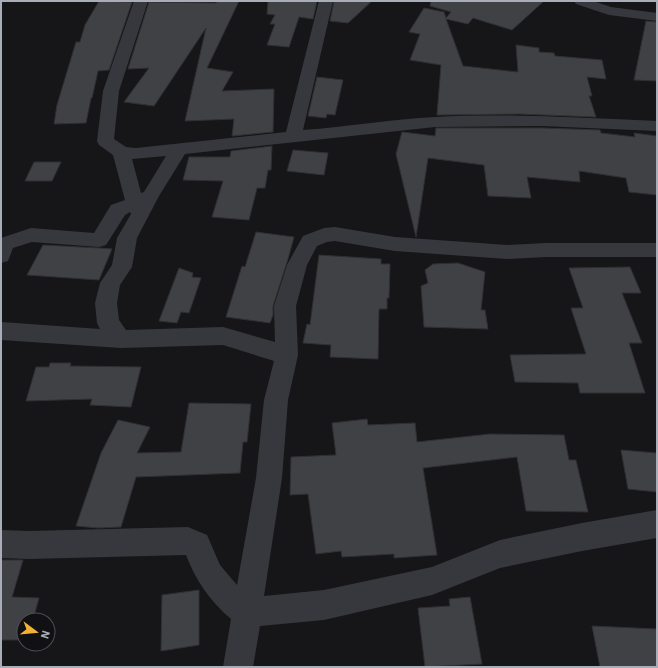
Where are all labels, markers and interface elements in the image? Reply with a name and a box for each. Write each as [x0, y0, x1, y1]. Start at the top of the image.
north arrow [16, 612, 56, 652]
text: N [38, 629, 53, 641]

